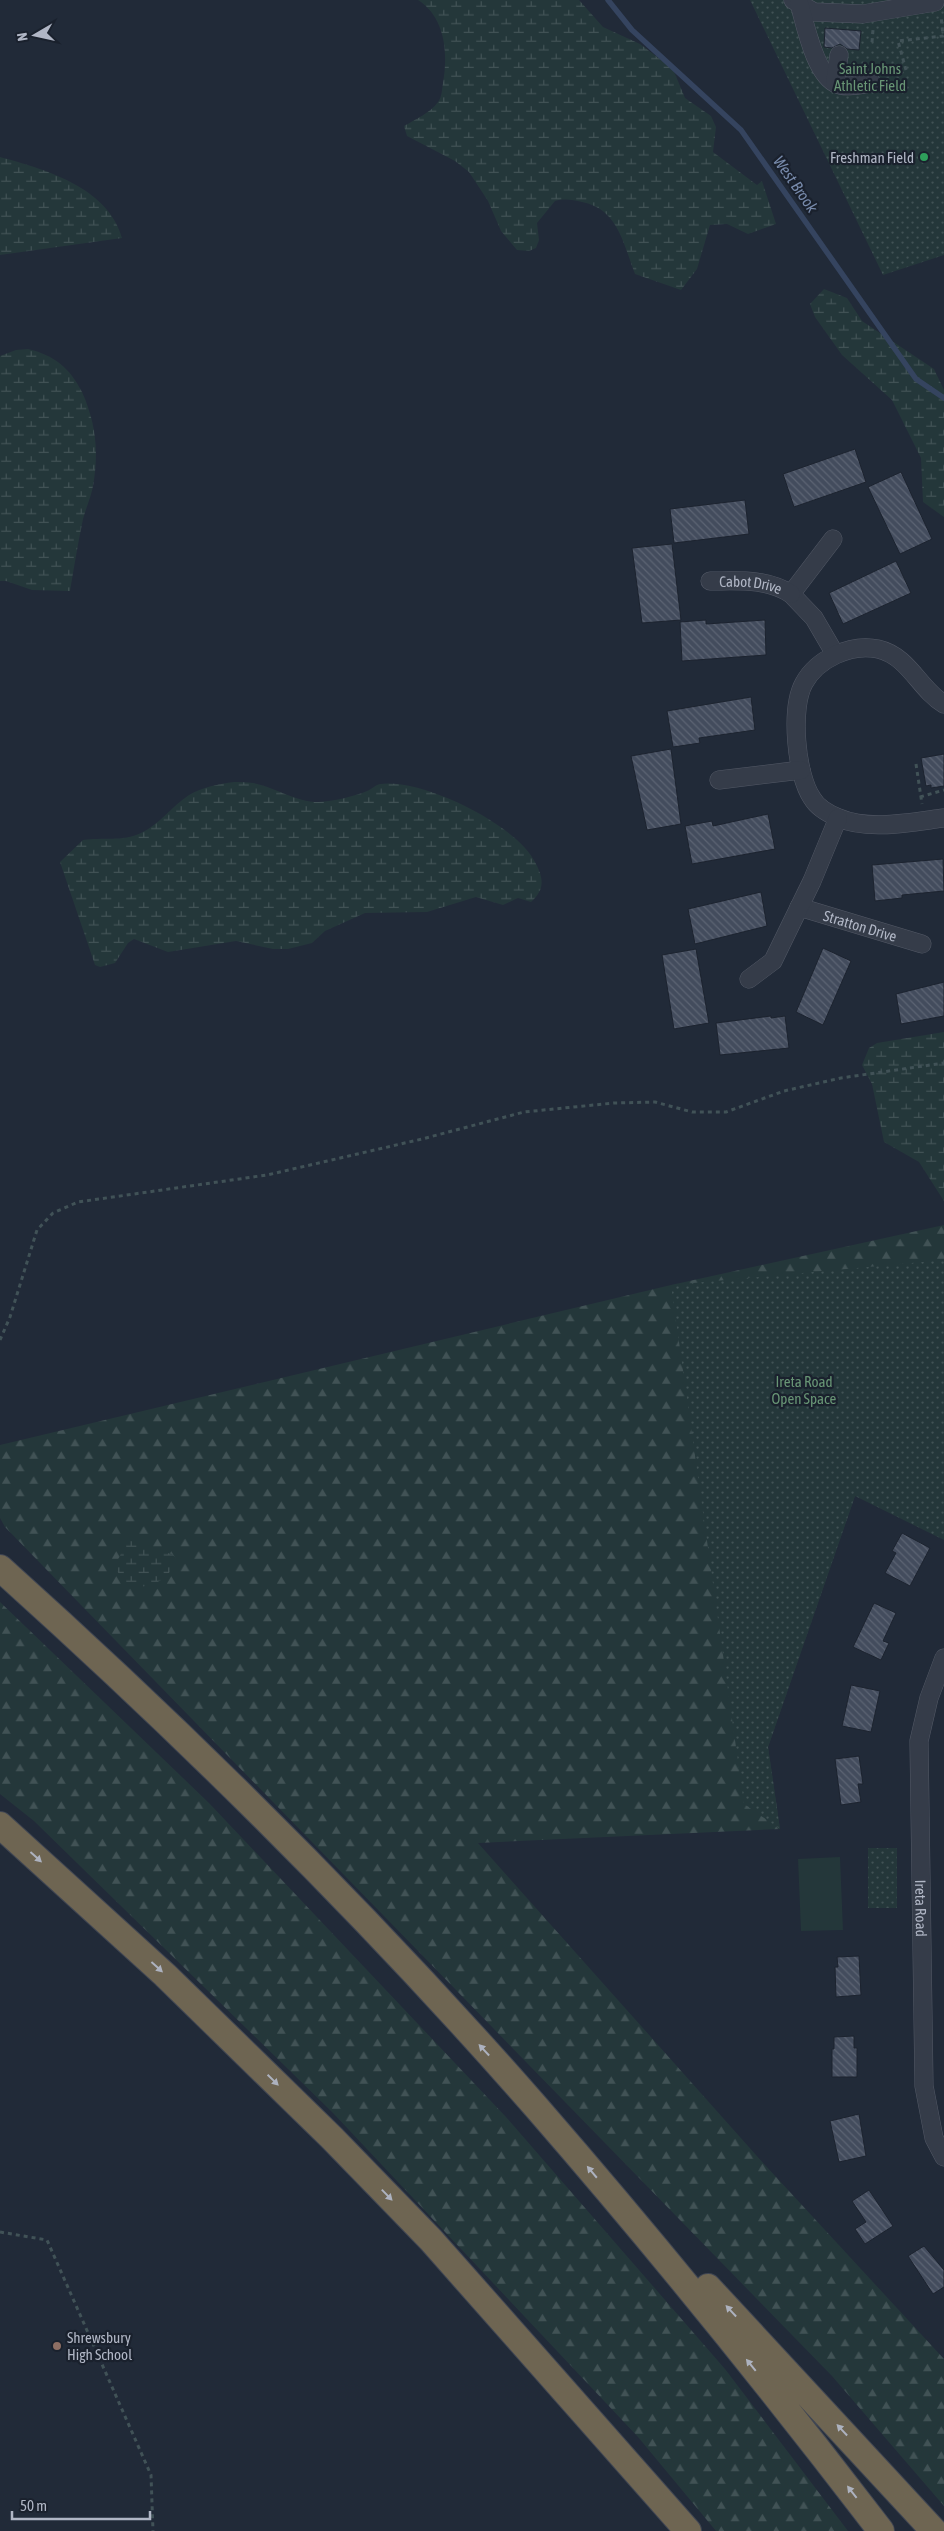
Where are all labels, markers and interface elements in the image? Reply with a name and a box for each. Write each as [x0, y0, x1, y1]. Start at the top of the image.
north arrow [10, 10, 60, 60]
text: N [14, 32, 31, 42]
park label: Saint Johns Athletic Field [834, 60, 906, 94]
place label: Freshman Field [830, 149, 914, 166]
marker: Freshman Field [918, 151, 930, 163]
water label: West Brook [770, 152, 822, 216]
street label: Cabot Drive [719, 572, 785, 597]
street label: Stratton Drive [822, 906, 899, 945]
park label: Ireta Road Open Space [772, 1373, 837, 1407]
one-way arrow [30, 1851, 42, 1863]
street label: Ireta Road [913, 1879, 930, 1937]
one-way arrow [150, 1961, 162, 1973]
one-way arrow [478, 2045, 490, 2057]
one-way arrow [267, 2074, 279, 2086]
one-way arrow [586, 2166, 597, 2179]
one-way arrow [381, 2189, 393, 2201]
one-way arrow [725, 2306, 737, 2318]
place label: Shrewsbury High School [67, 2329, 132, 2363]
marker: Shrewsbury High School [51, 2340, 63, 2352]
one-way arrow [745, 2359, 756, 2372]
one-way arrow [836, 2425, 848, 2437]
one-way arrow [846, 2486, 857, 2499]
scale bar [12, 2488, 150, 2520]
text: 50 m [20, 2497, 47, 2514]

